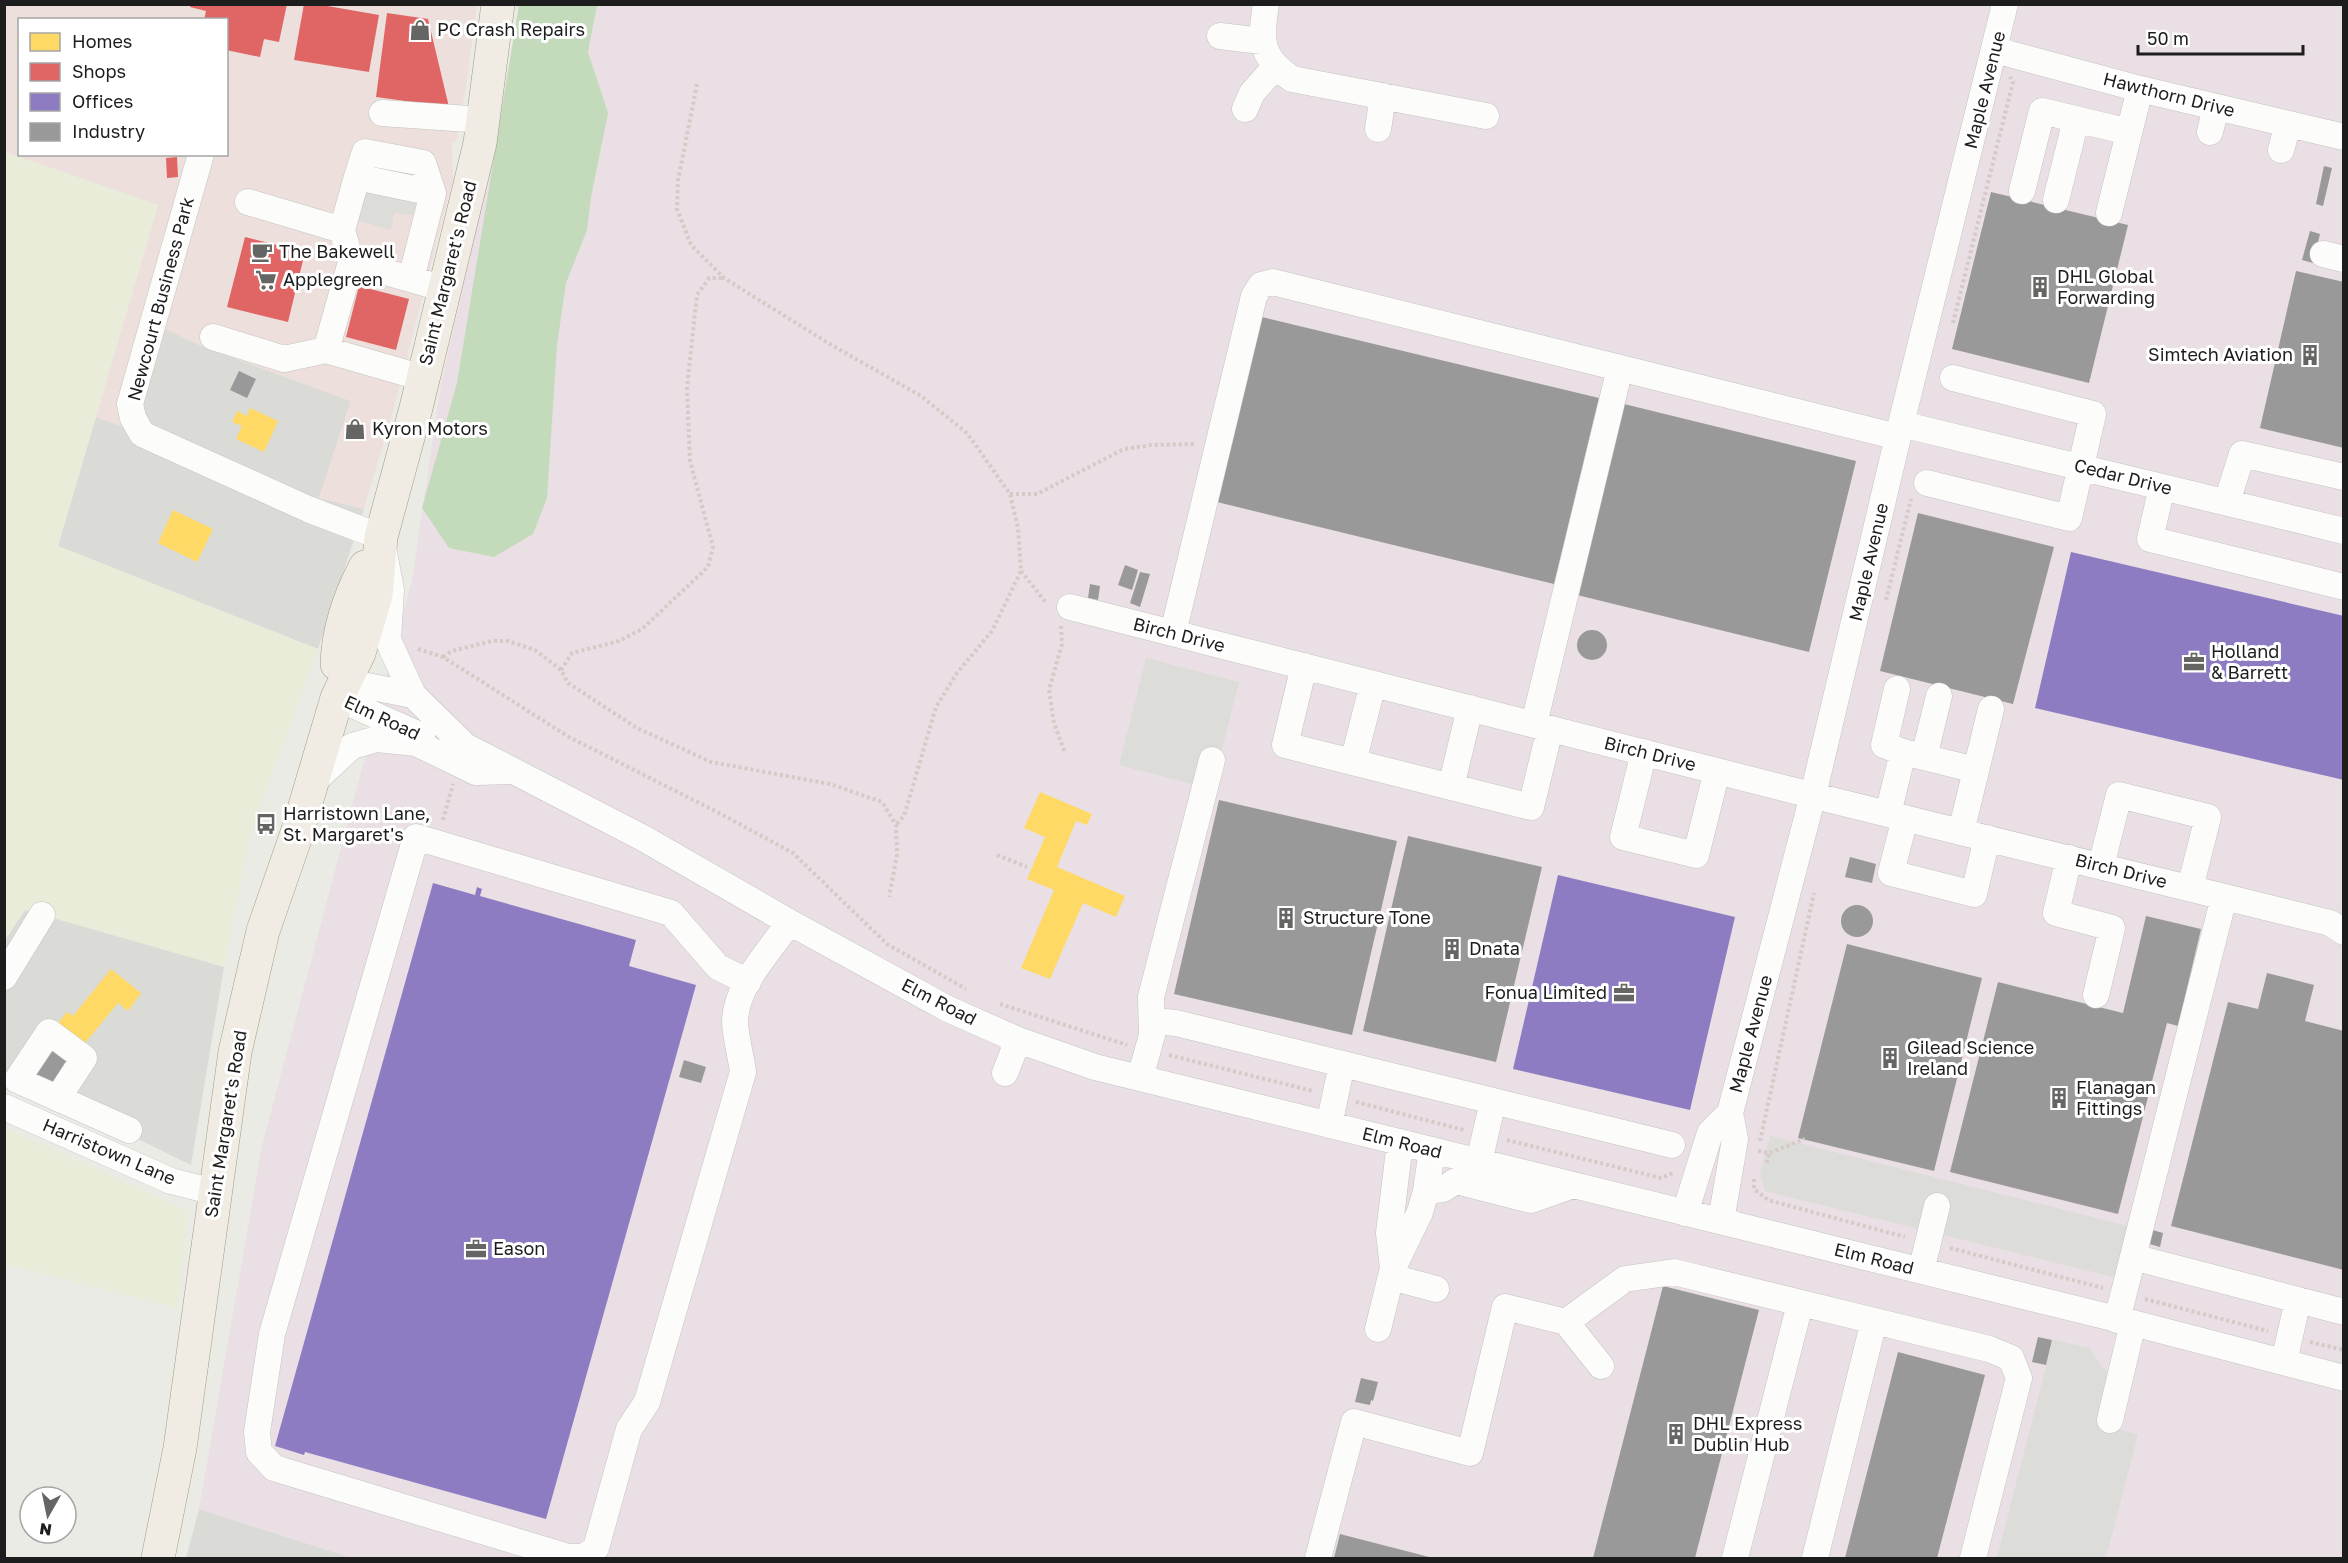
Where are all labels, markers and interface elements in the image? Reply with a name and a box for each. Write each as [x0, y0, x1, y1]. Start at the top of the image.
legend [18, 18, 228, 156]
shop icon: PC Crash Repairs [408, 18, 432, 42]
place label: PC Crash Repairs [437, 18, 585, 40]
scale bar [2138, 18, 2303, 56]
text: 50 m [2147, 27, 2189, 49]
street label: Maple Avenue [1959, 29, 2009, 151]
text: Homes [72, 30, 132, 52]
text: Shops [72, 60, 126, 82]
street label: Hawthorn Drive [2101, 67, 2237, 121]
text: Offices [72, 90, 133, 112]
text: Industry [72, 120, 145, 142]
street label: Saint Margaret's Road [413, 178, 481, 367]
street label: Newcourt Business Park [122, 194, 198, 403]
cafe icon: The Bakewell [250, 240, 274, 264]
place label: The Bakewell [279, 240, 395, 262]
place label: DHL Global Forwarding [2057, 265, 2155, 308]
supermarket icon: Applegreen [254, 268, 278, 292]
place label: Applegreen [283, 268, 383, 290]
building icon: DHL Global Forwarding [2028, 275, 2052, 299]
place label: Simtech Aviation [2148, 343, 2293, 365]
building icon: Simtech Aviation [2298, 343, 2322, 367]
shop icon: Kyron Motors [343, 417, 367, 441]
place label: Kyron Motors [372, 417, 488, 439]
street label: Cedar Drive [2072, 453, 2174, 499]
street label: Maple Avenue [1844, 500, 1892, 623]
street label: Birch Drive [1131, 612, 1227, 656]
place label: Holland & Barrett [2211, 640, 2288, 683]
office icon: Holland & Barrett [2182, 650, 2206, 674]
street label: Elm Road [341, 690, 424, 744]
street label: Birch Drive [1602, 731, 1698, 775]
place label: Harristown Lane, St. Margaret's [283, 802, 430, 845]
bus stop icon: Harristown Lane, St. Margaret's [254, 812, 278, 836]
street label: Birch Drive [2073, 848, 2169, 892]
building icon: Structure Tone [1274, 906, 1298, 930]
place label: Structure Tone [1303, 906, 1431, 928]
building icon: Dnata [1440, 937, 1464, 961]
place label: Dnata [1469, 937, 1520, 959]
street label: Elm Road [898, 973, 981, 1029]
street label: Maple Avenue [1724, 973, 1776, 1095]
place label: Fonua Limited [1484, 981, 1607, 1003]
office icon: Fonua Limited [1612, 981, 1636, 1005]
street label: Saint Margaret's Road [199, 1028, 251, 1219]
place label: Gilead Science Ireland [1907, 1036, 2034, 1079]
building icon: Gilead Science Ireland [1878, 1046, 1902, 1070]
place label: Flanagan Fittings [2076, 1076, 2156, 1119]
building icon: Flanagan Fittings [2047, 1086, 2071, 1110]
street label: Harristown Lane [40, 1113, 179, 1189]
street label: Elm Road [1360, 1122, 1444, 1163]
office icon: Eason [464, 1237, 488, 1261]
place label: Eason [493, 1237, 545, 1259]
street label: Elm Road [1832, 1238, 1916, 1279]
place label: DHL Express Dublin Hub [1693, 1412, 1802, 1455]
building icon: DHL Express Dublin Hub [1664, 1422, 1688, 1446]
north arrow [18, 1485, 78, 1545]
text: N [38, 1519, 53, 1541]

